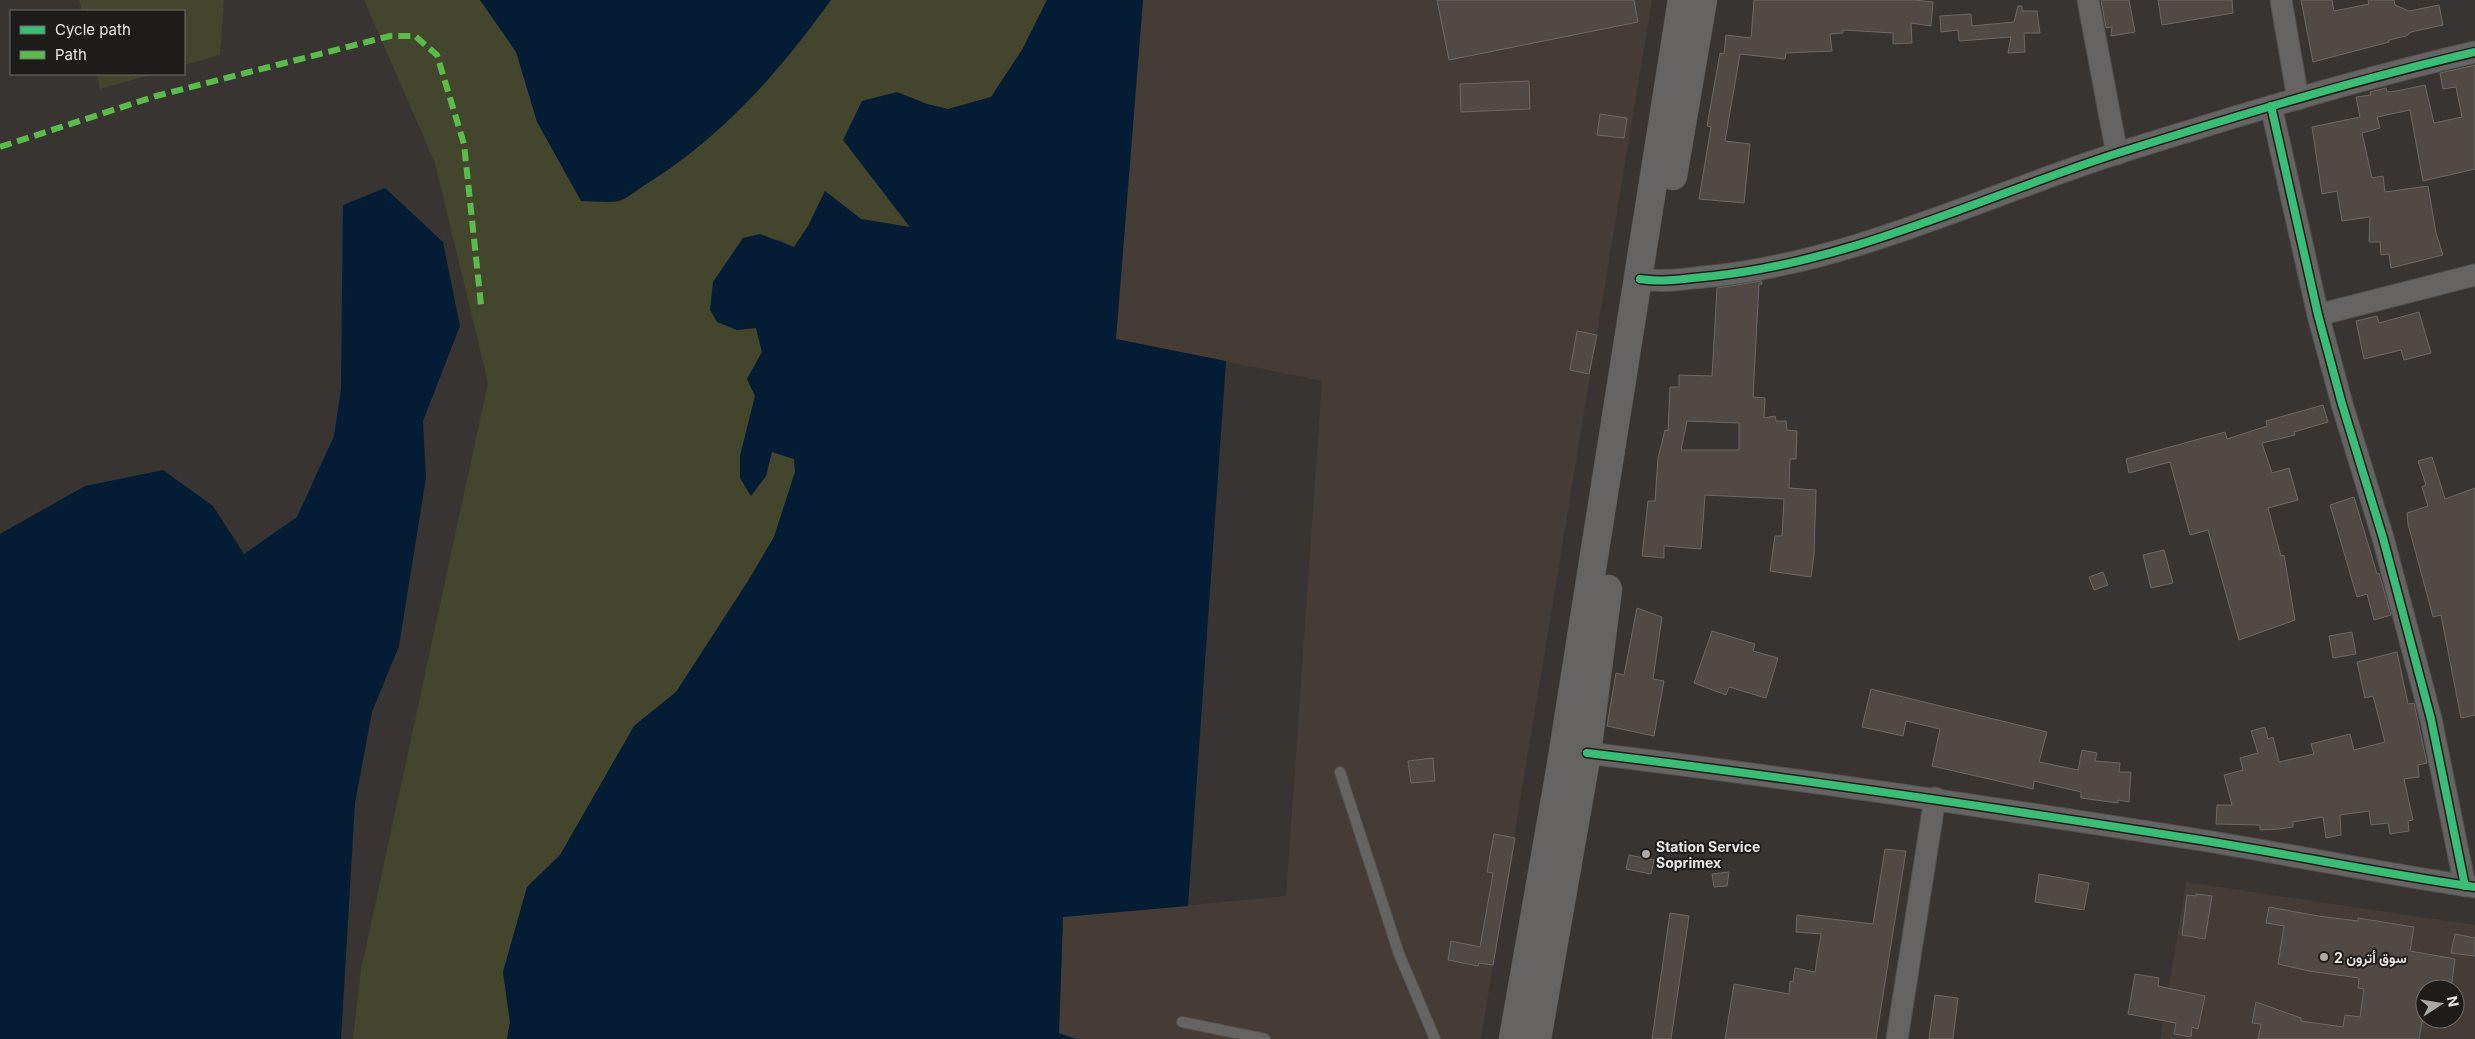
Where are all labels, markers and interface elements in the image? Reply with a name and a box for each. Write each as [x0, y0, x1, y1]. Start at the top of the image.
legend [10, 10, 185, 75]
text: Cycle path [55, 20, 131, 39]
text: Path [55, 45, 87, 64]
place label: Station Service Soprimex [1656, 838, 1760, 871]
marker: Station Service Soprimex [1640, 848, 1652, 860]
place label: سوق أترون 2 [2334, 949, 2407, 967]
marker: سوق أترون 2 [2318, 951, 2330, 963]
north arrow [2415, 979, 2465, 1029]
text: N [2444, 994, 2463, 1008]

